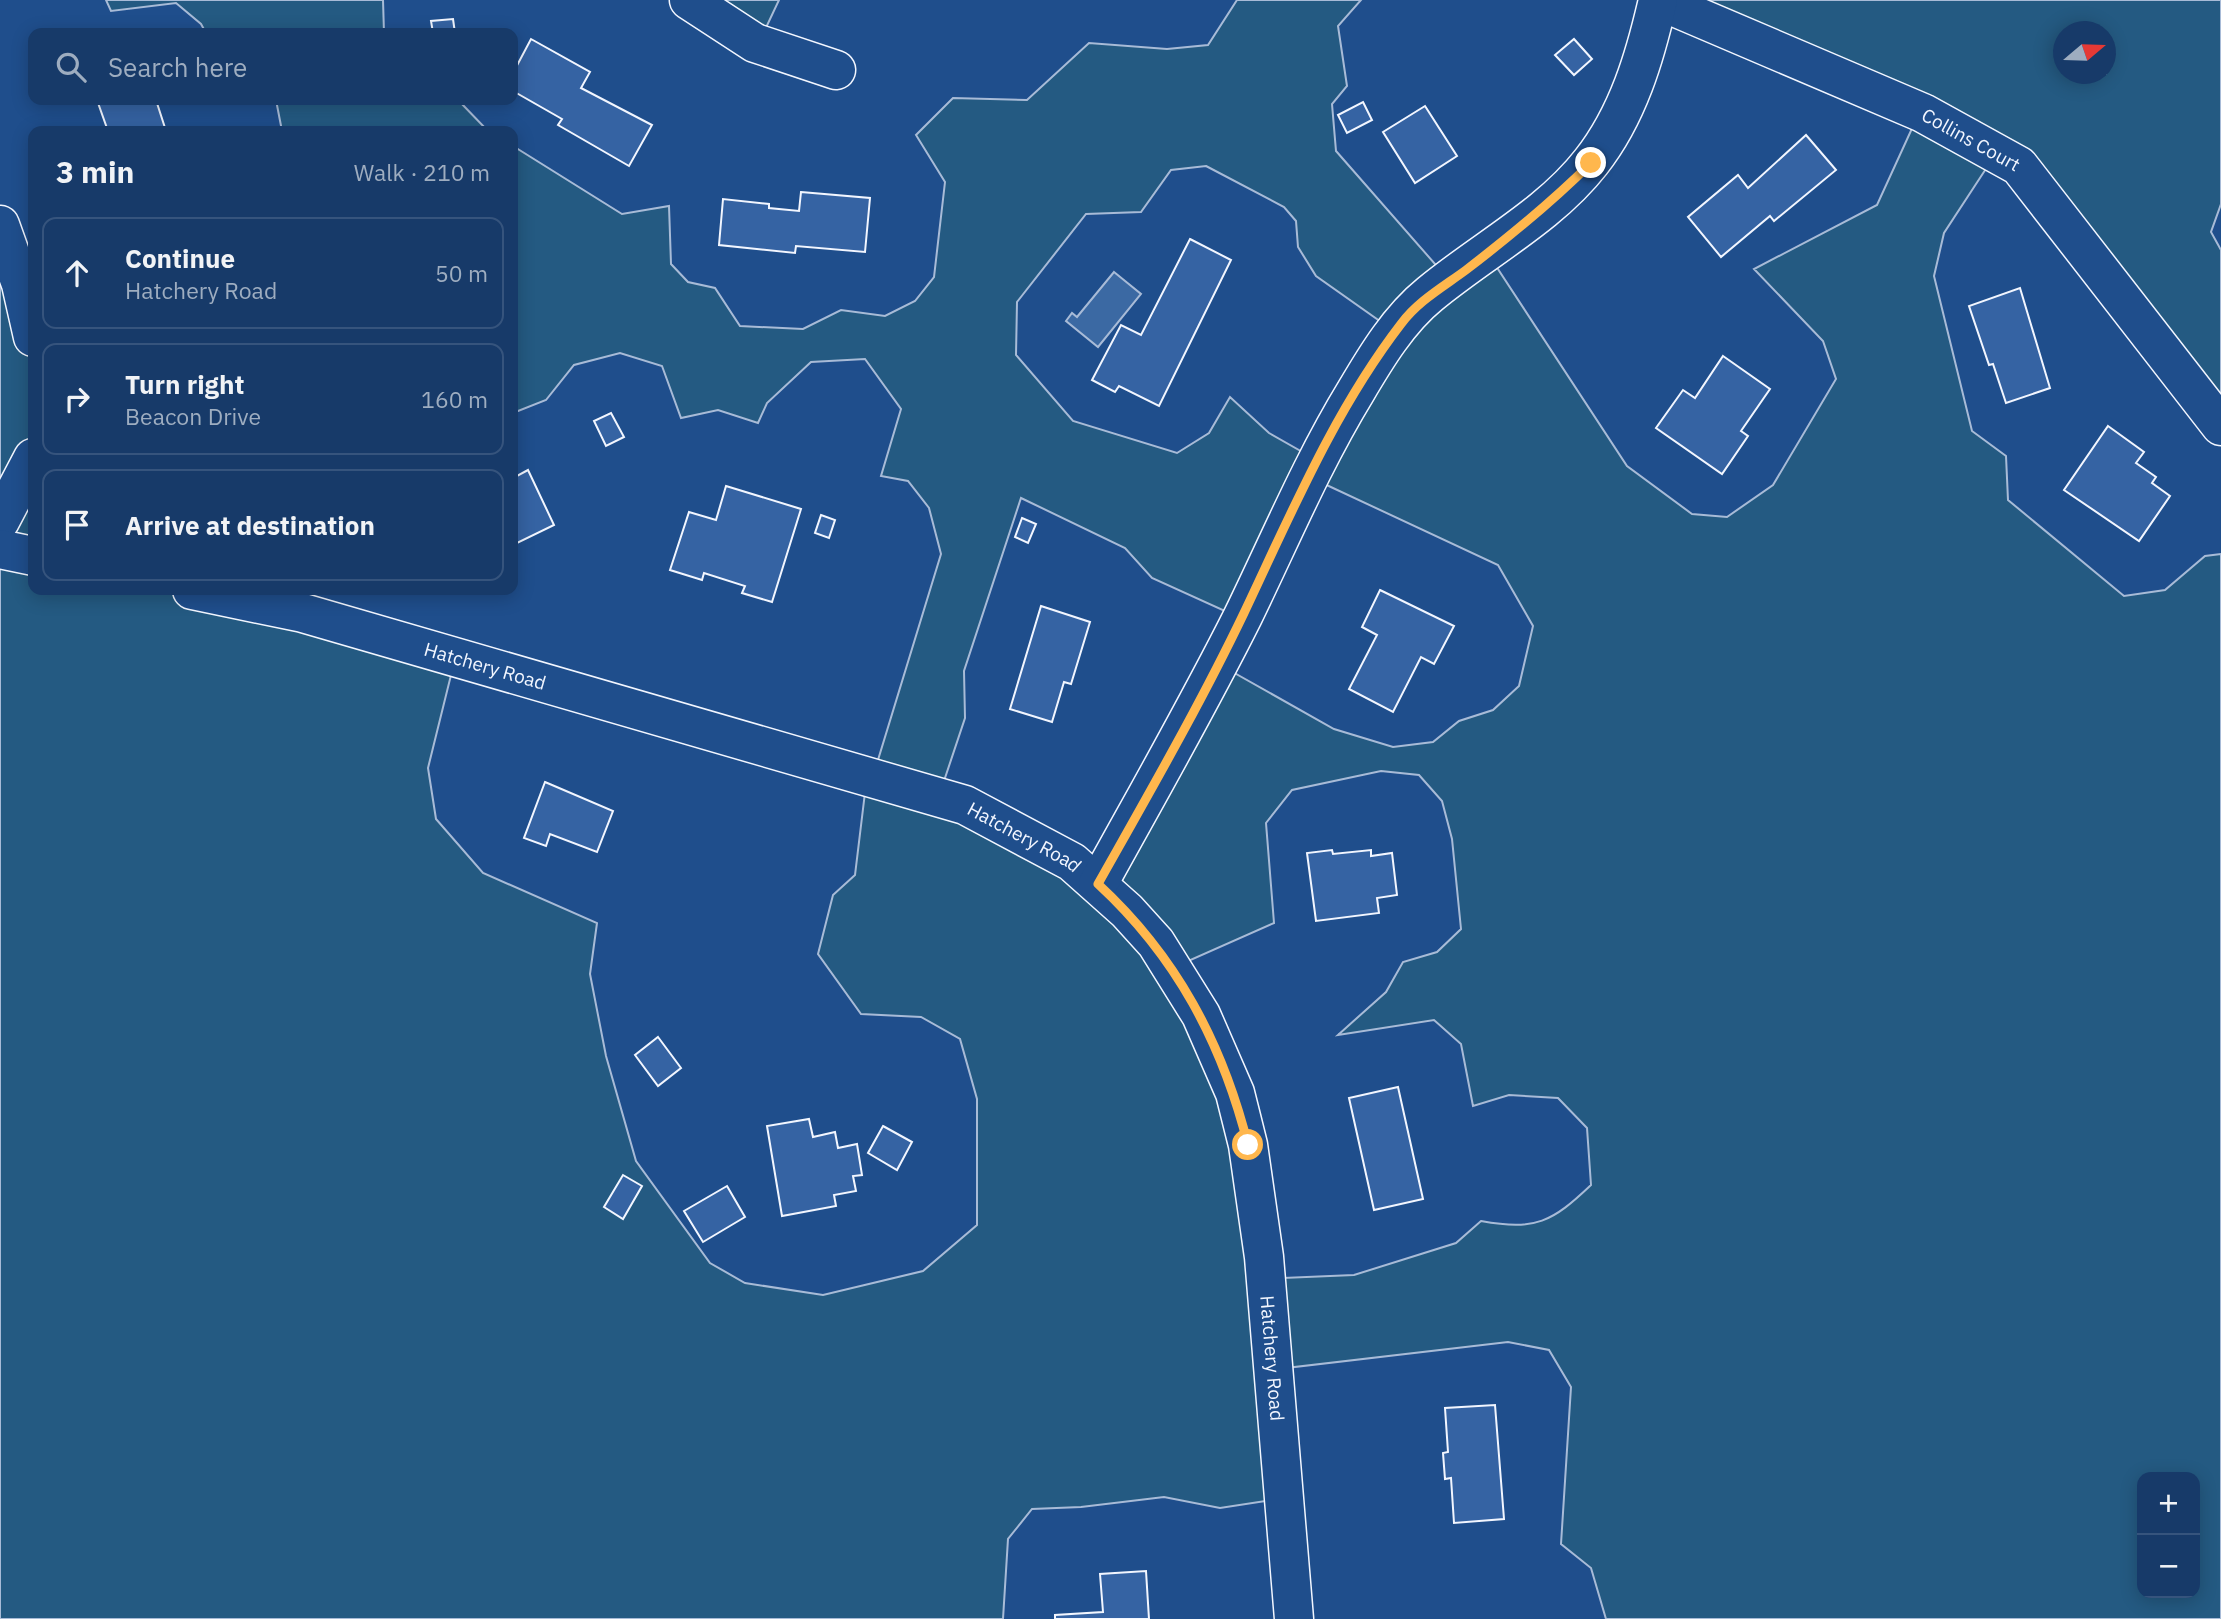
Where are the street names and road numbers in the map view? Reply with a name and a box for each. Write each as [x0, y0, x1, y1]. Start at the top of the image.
street label: Collins Court [1918, 103, 2025, 176]
street label: Hatchery Road [421, 637, 549, 695]
street label: Hatchery Road [963, 796, 1087, 877]
street label: Hatchery Road [1255, 1295, 1290, 1422]

